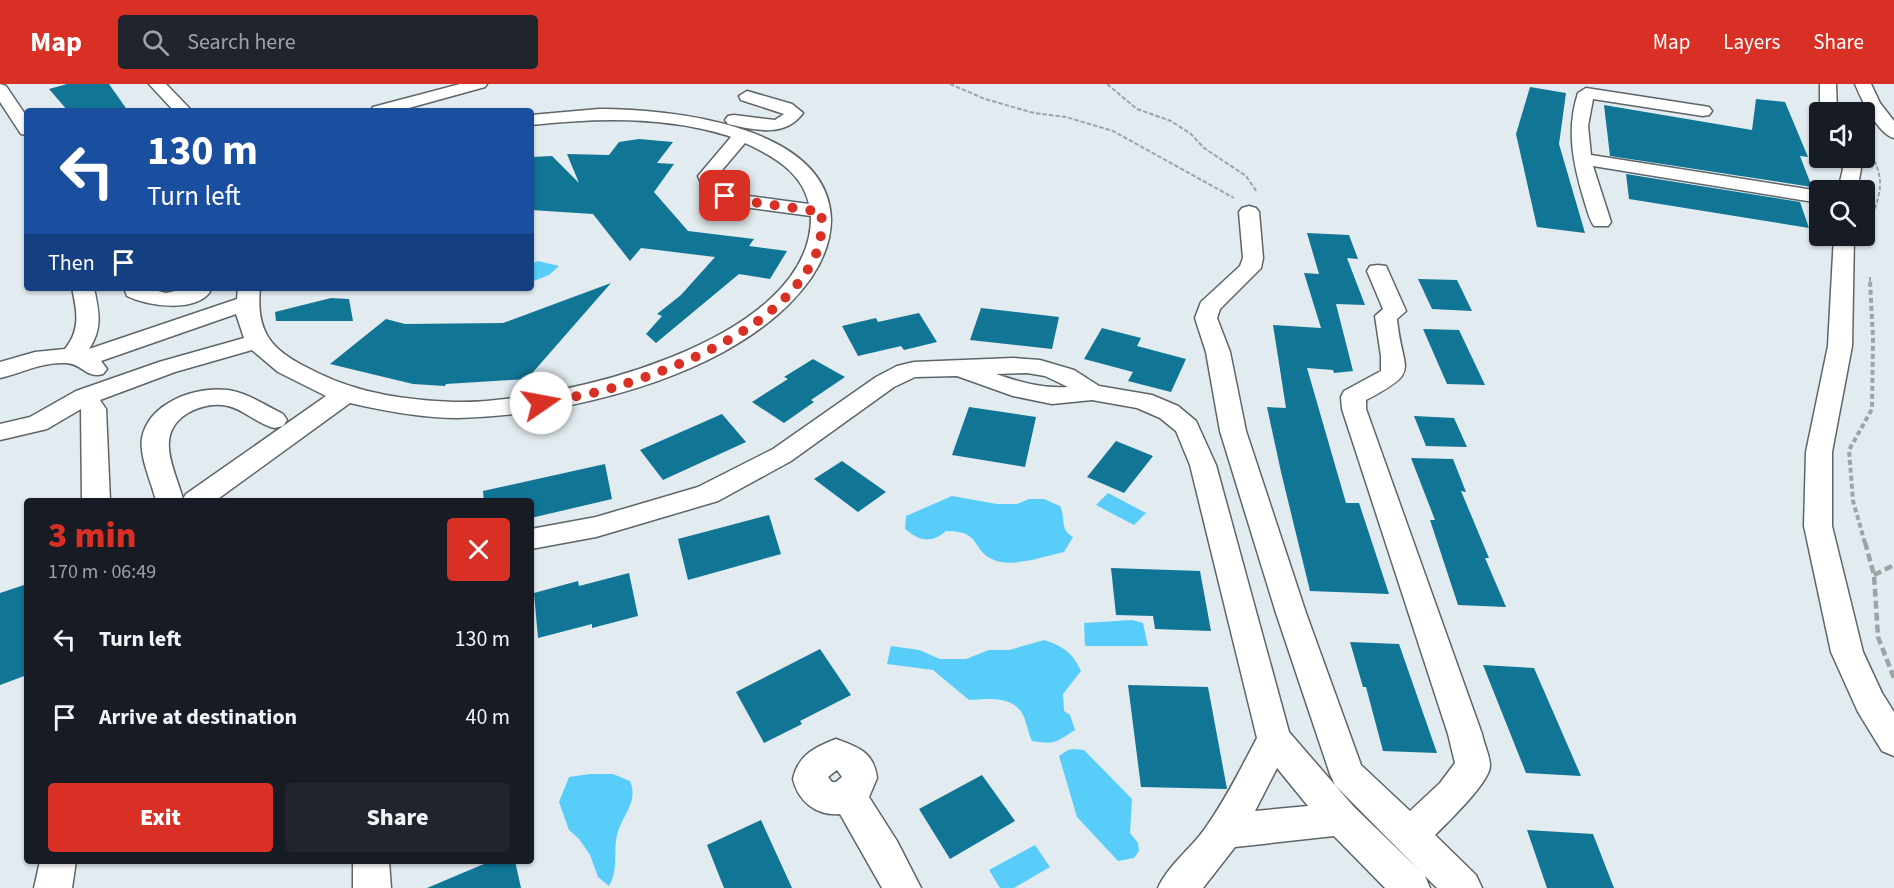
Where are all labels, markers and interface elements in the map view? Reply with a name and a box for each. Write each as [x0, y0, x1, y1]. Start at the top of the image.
search box [118, 15, 538, 69]
text: Map [30, 22, 82, 62]
icon: search [139, 26, 172, 59]
text: Search here [187, 26, 296, 58]
text: Map [1653, 27, 1690, 57]
text: Layers [1723, 27, 1780, 57]
text: Share [1813, 27, 1864, 57]
map controls [1809, 102, 1875, 246]
button: sound [1809, 102, 1875, 168]
text: 130 m [147, 121, 258, 181]
icon: left [48, 132, 126, 210]
pin [699, 170, 750, 221]
text: Turn left [147, 177, 241, 216]
icon: arrive [708, 179, 741, 212]
button: search [1809, 180, 1875, 246]
icon: arrive [107, 246, 140, 279]
text: Then [48, 247, 95, 279]
position arrow [509, 371, 573, 435]
text: 3 min [48, 510, 136, 561]
button: close [447, 518, 510, 581]
text: 170 m · 06:49 [48, 558, 156, 586]
icon: left [48, 623, 81, 656]
text: Turn left [99, 623, 181, 655]
text: 130 m [455, 623, 510, 655]
icon: arrive [48, 701, 81, 734]
text: Arrive at destination [99, 701, 297, 733]
text: 40 m [465, 701, 510, 733]
button: Exit [48, 783, 273, 852]
button: Share [285, 783, 510, 852]

